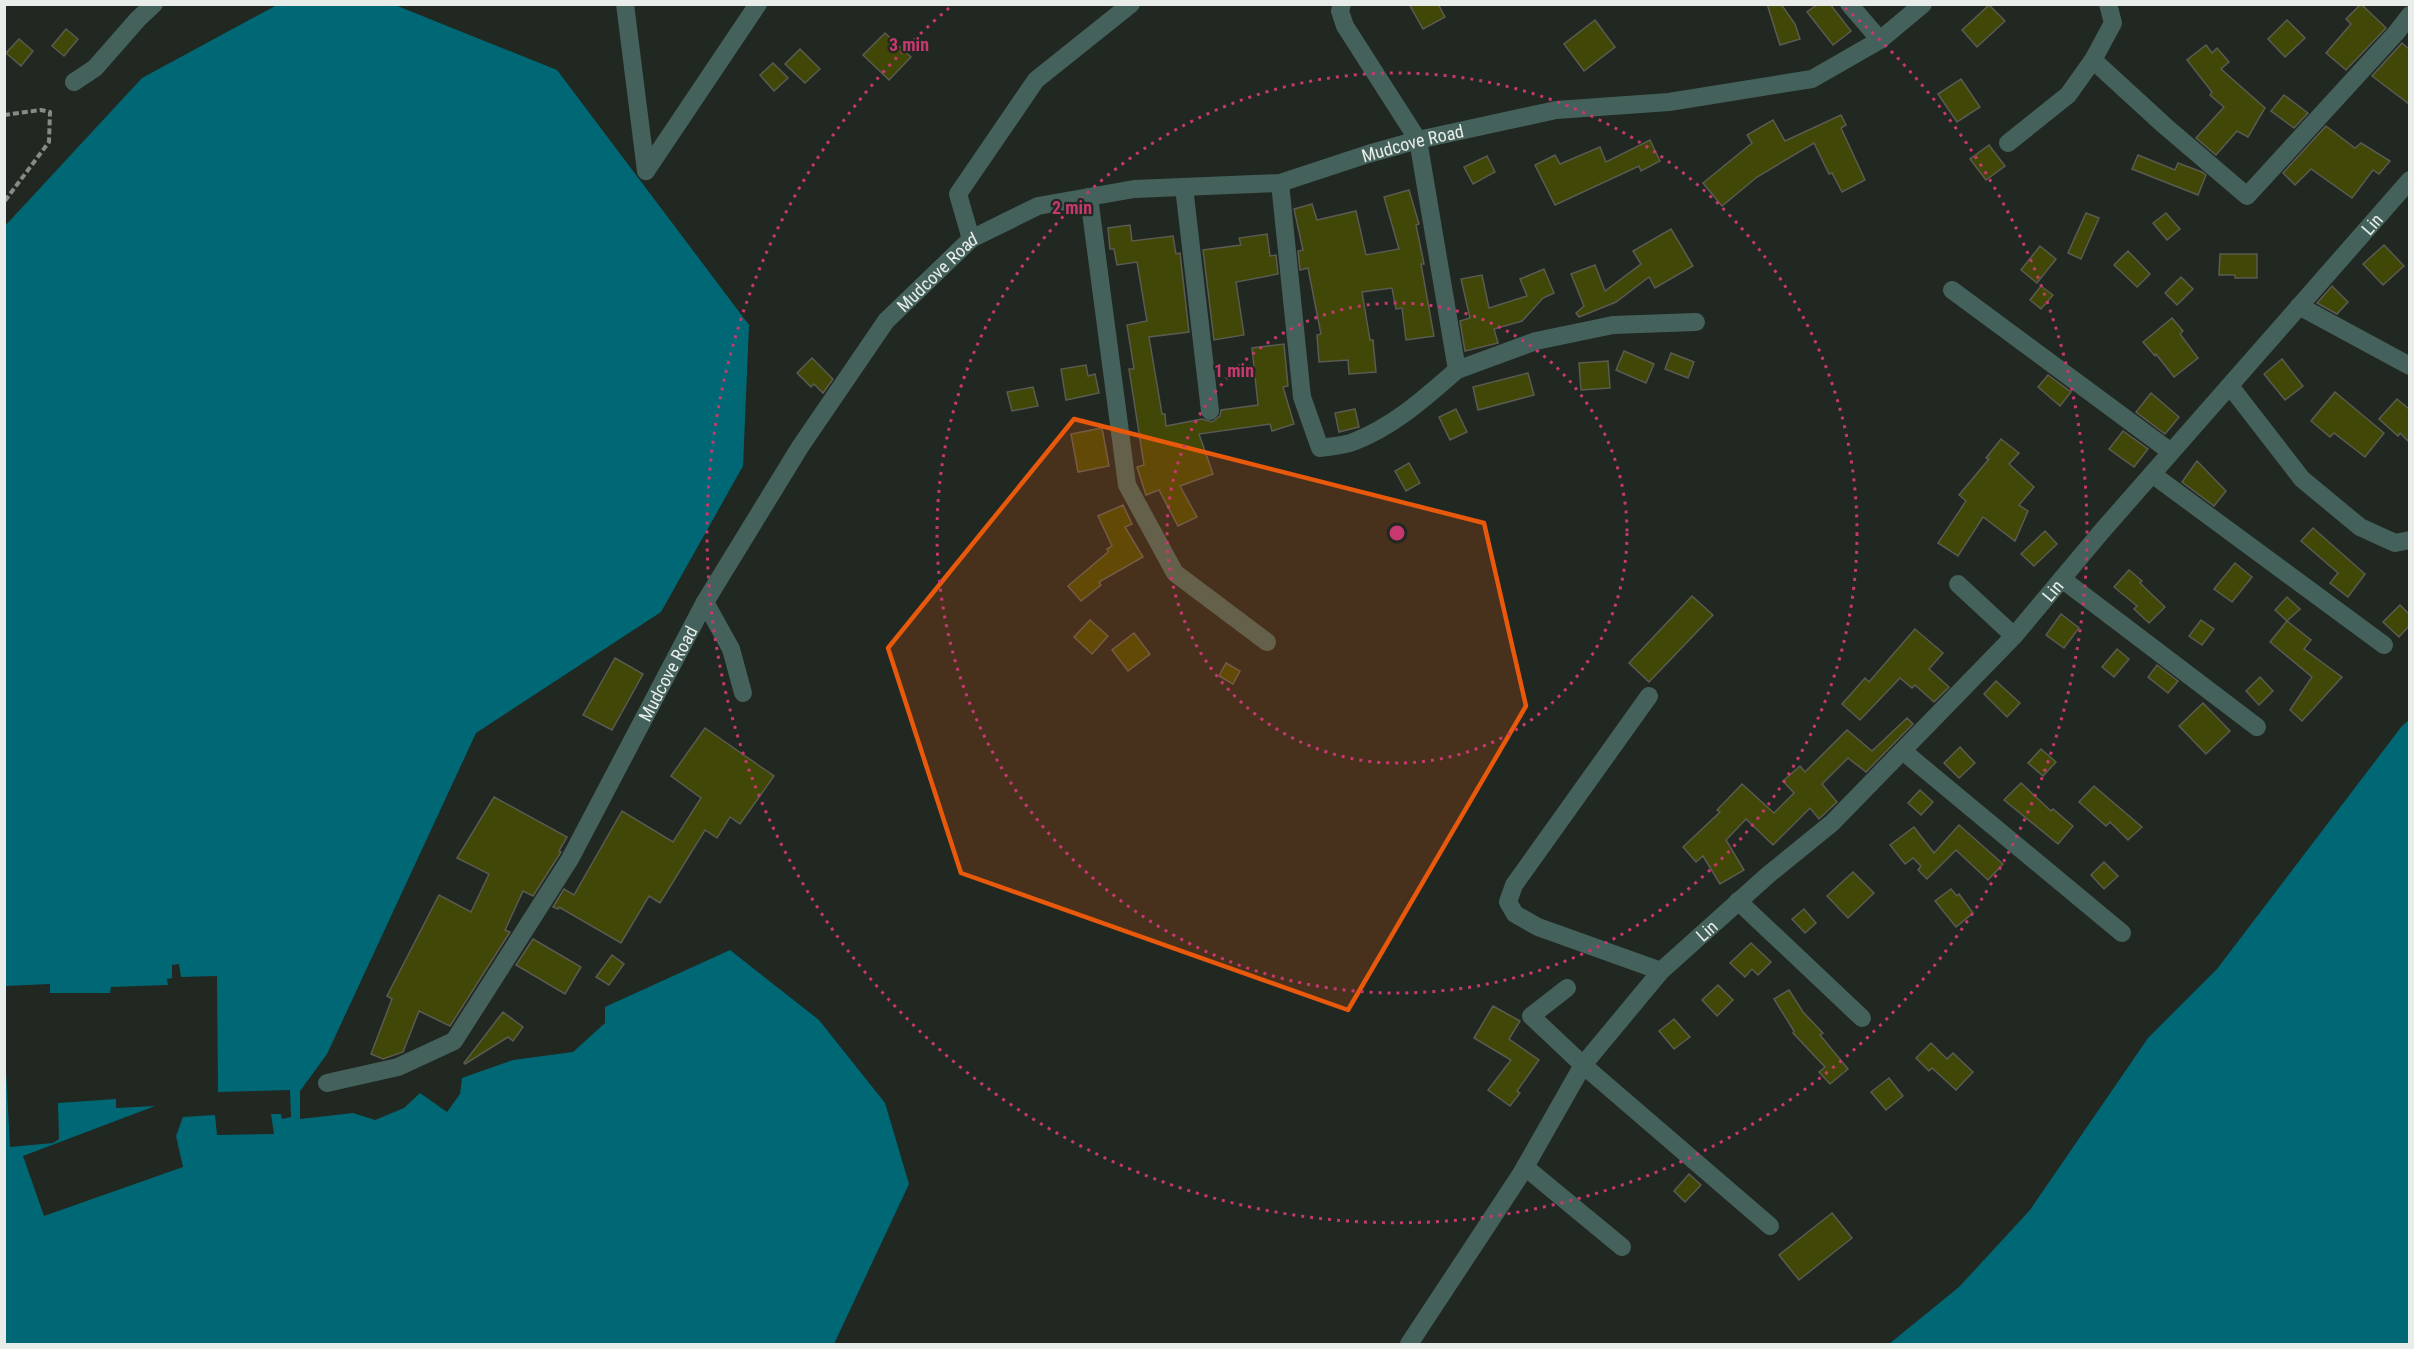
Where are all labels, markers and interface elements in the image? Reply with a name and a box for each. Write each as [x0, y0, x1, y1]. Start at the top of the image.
text: 3 min [889, 34, 929, 55]
street label: Mudcove Road [1359, 120, 1466, 166]
text: 2 min [1052, 197, 1092, 218]
street label: Lin [2357, 209, 2387, 239]
street label: Mudcove Road [892, 227, 980, 316]
text: 1 min [1214, 360, 1254, 381]
centre of rings [1387, 523, 1407, 543]
street label: Lin [2037, 575, 2067, 605]
street label: Mudcove Road [634, 622, 701, 725]
street label: Lin [1691, 915, 1721, 945]

